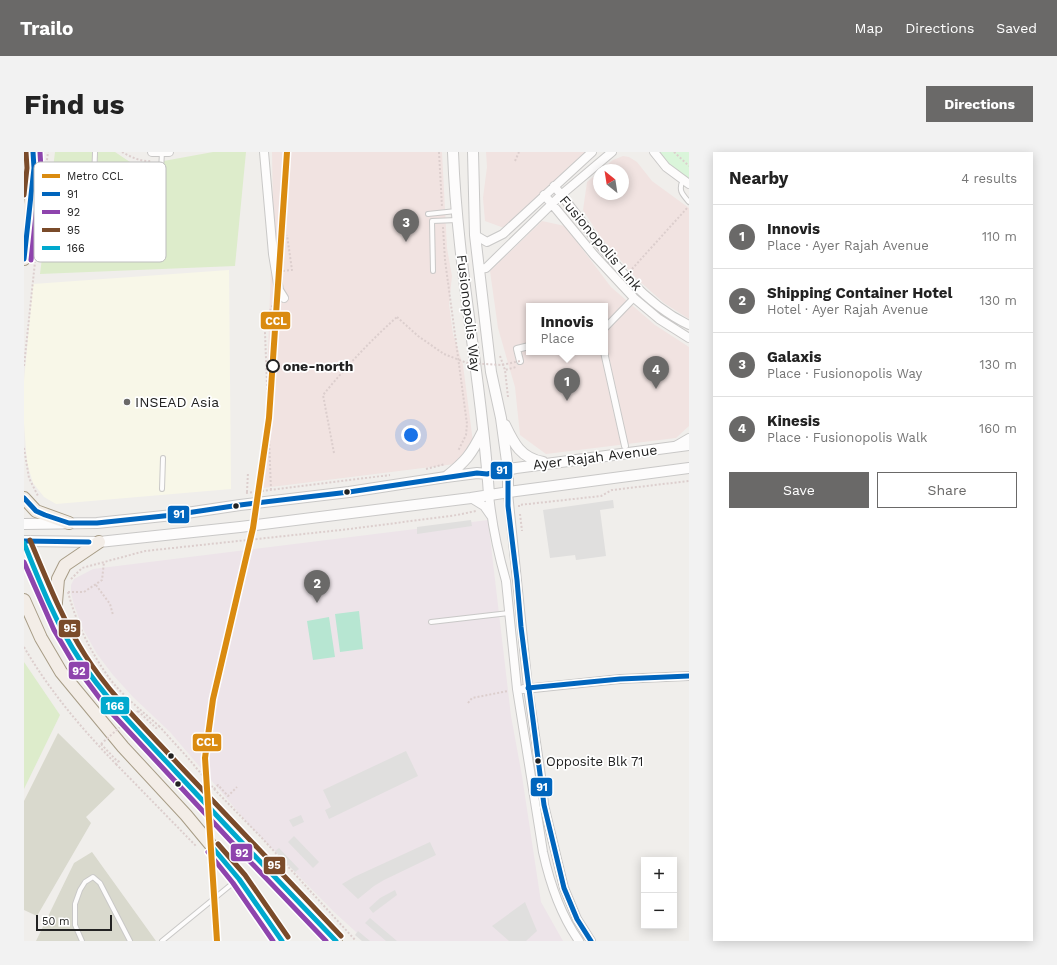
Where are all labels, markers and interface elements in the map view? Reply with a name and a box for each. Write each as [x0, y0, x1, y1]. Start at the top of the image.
text: Trailo [20, 17, 73, 40]
text: Map [855, 20, 883, 36]
text: Directions [905, 20, 974, 36]
text: Saved [996, 20, 1037, 36]
button: Directions [926, 86, 1033, 122]
text: Find us [24, 88, 124, 121]
legend [34, 162, 166, 262]
north arrow [593, 164, 629, 200]
text: Nearby [729, 168, 788, 188]
text: Metro CCL [67, 170, 124, 183]
text: 4 results [961, 171, 1017, 186]
text: 91 [67, 188, 78, 201]
street label: Fusionopolis Link [557, 192, 645, 294]
text: 92 [67, 206, 80, 219]
pin: 3 [393, 209, 419, 242]
text: Innovis [767, 220, 820, 238]
text: 95 [67, 224, 80, 237]
text: 1 [739, 229, 745, 244]
text: 110 m [982, 229, 1017, 244]
text: Place · Ayer Rajah Avenue [767, 238, 929, 253]
text: 166 [67, 242, 85, 255]
street label: Fusionopolis Way [454, 254, 484, 373]
text: Shipping Container Hotel [767, 284, 952, 302]
text: 2 [738, 293, 746, 308]
text: 130 m [979, 293, 1017, 308]
text: Hotel · Ayer Rajah Avenue [767, 302, 928, 317]
popup [526, 303, 608, 355]
line badge: CCL [260, 311, 291, 330]
text: Innovis [541, 313, 593, 331]
text: CCL [265, 315, 287, 328]
text: Place [541, 331, 575, 346]
text: Galaxis [767, 348, 821, 366]
pin: 4 [643, 356, 669, 389]
text: 3 [738, 357, 746, 372]
text: 130 m [979, 357, 1017, 372]
place label: one-north [283, 358, 353, 374]
marker: one-north [266, 359, 280, 373]
text: Place · Fusionopolis Way [767, 366, 922, 381]
pin: 1 [554, 368, 580, 401]
place label: INSEAD Asia [135, 394, 219, 410]
marker: INSEAD Asia [122, 397, 132, 407]
text: Kinesis [767, 412, 820, 430]
text: 4 [738, 421, 746, 436]
text: 160 m [979, 421, 1017, 436]
your location [401, 425, 421, 445]
text: Place · Fusionopolis Walk [767, 430, 927, 445]
street label: Ayer Rajah Avenue [532, 441, 658, 473]
line badge: 91 [490, 461, 513, 480]
text: 91 [496, 464, 508, 477]
button: Save [729, 472, 869, 508]
button: Share [877, 472, 1017, 508]
unlabelled marker [342, 487, 352, 497]
unlabelled marker [231, 501, 241, 511]
line badge: 91 [167, 505, 190, 524]
text: 91 [173, 508, 185, 521]
pin: 2 [304, 570, 330, 603]
line badge: 95 [58, 619, 81, 638]
text: 95 [63, 622, 77, 635]
line badge: 92 [68, 661, 90, 680]
text: 92 [72, 665, 86, 678]
line badge: 166 [100, 696, 130, 715]
text: 166 [106, 700, 124, 713]
line badge: CCL [192, 733, 222, 752]
text: CCL [196, 736, 218, 749]
unlabelled marker [166, 751, 176, 761]
place label: Opposite Blk 71 [546, 754, 643, 769]
marker: Opposite Blk 71 [533, 756, 543, 766]
line badge: 91 [530, 777, 553, 797]
unlabelled marker [173, 779, 183, 789]
text: 91 [536, 781, 548, 794]
line badge: 92 [230, 843, 253, 862]
text: 92 [235, 847, 249, 860]
line badge: 95 [263, 856, 286, 875]
map controls [641, 857, 677, 929]
button: + [641, 857, 677, 893]
text: 95 [267, 859, 281, 872]
button: − [641, 893, 677, 929]
scale bar [36, 913, 112, 932]
text: 50 m [42, 915, 69, 928]

